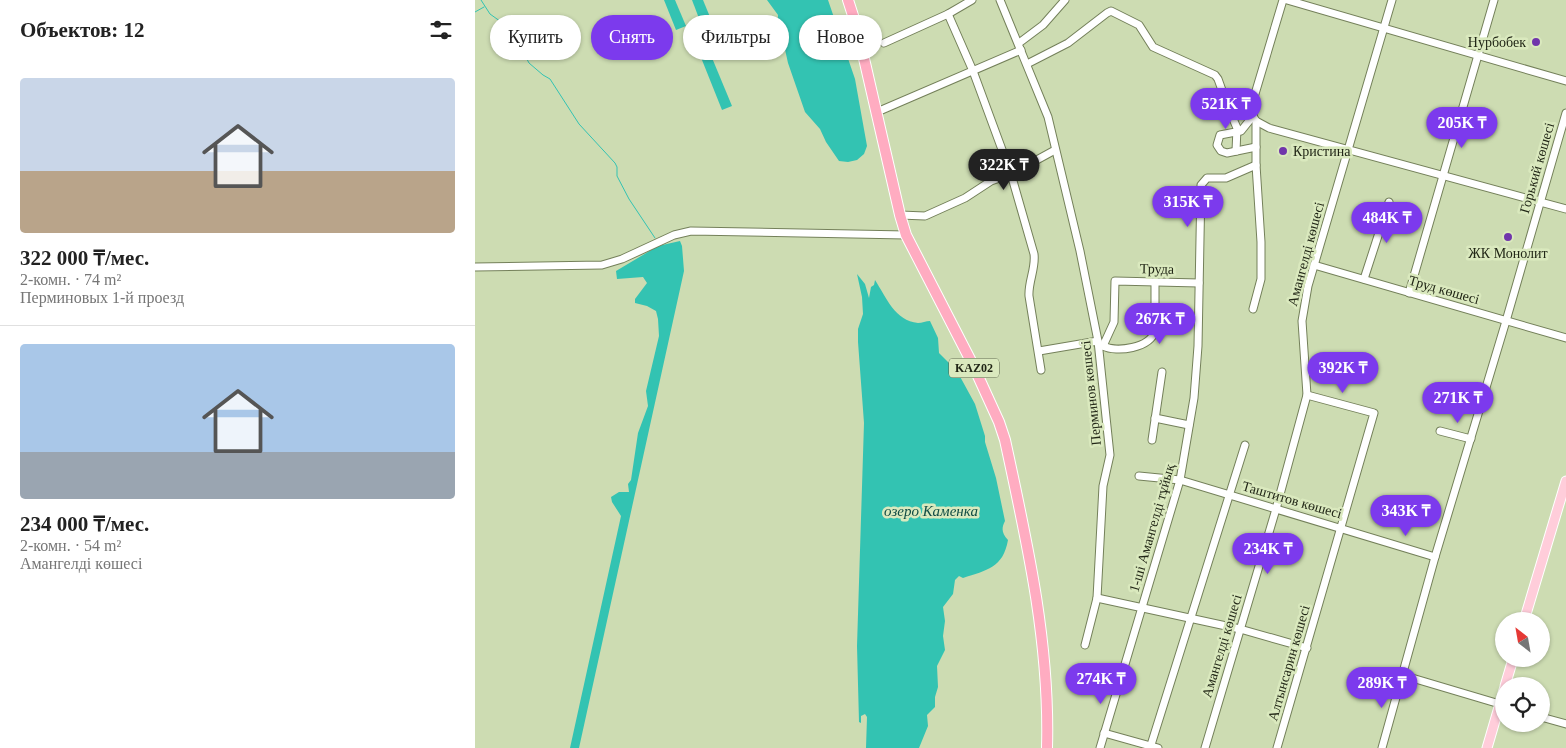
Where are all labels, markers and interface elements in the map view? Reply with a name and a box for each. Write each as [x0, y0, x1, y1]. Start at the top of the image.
chip: Купить [490, 15, 581, 60]
chip: Снять [591, 15, 673, 60]
chip: Фильтры [683, 15, 789, 60]
chip: Новое [799, 15, 882, 60]
icon: filters [427, 16, 455, 44]
text: Объектов: 12 [20, 18, 145, 42]
place label: Нурбобек [1468, 35, 1526, 50]
marker: Нурбобек [1530, 36, 1542, 48]
pin: 521K ₸ [1185, 88, 1267, 130]
text: 521K ₸ [1201, 95, 1251, 112]
pin: 205K ₸ [1421, 106, 1503, 149]
icon: home [193, 111, 283, 201]
text: 205K ₸ [1437, 114, 1487, 131]
street label: Горький көшесі [1517, 121, 1557, 215]
place label: Кристина [1293, 144, 1351, 159]
marker: Кристина [1277, 145, 1289, 157]
pin: 322K ₸ [963, 148, 1045, 191]
text: 322K ₸ [979, 156, 1029, 173]
pin: 315K ₸ [1147, 186, 1229, 228]
text: 315K ₸ [1163, 193, 1213, 210]
street label: Амангелді көшесі [1285, 200, 1327, 308]
pin: 484K ₸ [1346, 202, 1428, 244]
text: 484K ₸ [1362, 209, 1412, 226]
marker: ЖК Монолит [1502, 231, 1514, 243]
text: 322 000 ₸/мес. [20, 246, 149, 270]
place label: ЖК Монолит [1468, 246, 1548, 261]
street label: Труда [1140, 261, 1175, 277]
text: 2-комн. · 74 m² [20, 271, 121, 288]
street label: Труд көшесі [1407, 273, 1481, 307]
text: Перминовых 1-й проезд [20, 289, 184, 306]
pin: 267K ₸ [1119, 302, 1201, 345]
text: 267K ₸ [1135, 310, 1185, 327]
street label: Перминов көшесі [1078, 340, 1104, 446]
pin: 392K ₸ [1302, 352, 1384, 394]
road number: KAZ02 [949, 358, 999, 378]
text: 392K ₸ [1318, 359, 1368, 376]
icon: home [193, 376, 283, 466]
pin: 271K ₸ [1417, 382, 1499, 424]
text: 271K ₸ [1433, 389, 1483, 406]
street label: 1-ші Амангелді тұйық [1127, 462, 1178, 594]
street label: Таштитов көшесі [1240, 479, 1344, 521]
pin: 343K ₸ [1365, 494, 1447, 537]
text: 343K ₸ [1381, 502, 1431, 519]
water label: озеро Каменка [884, 503, 978, 519]
text: 234 000 ₸/мес. [20, 512, 149, 536]
pin: 234K ₸ [1227, 532, 1309, 575]
text: 2-комн. · 54 m² [20, 537, 121, 554]
text: 234K ₸ [1243, 540, 1293, 557]
text: Амангелді көшесі [20, 555, 142, 572]
street label: Амангелді көшесі [1199, 592, 1245, 699]
street label: Алтынсарин көшесі [1265, 603, 1313, 722]
north arrow [1495, 612, 1550, 668]
map controls [1495, 612, 1550, 732]
pin: 274K ₸ [1060, 662, 1142, 705]
pin: 289K ₸ [1341, 666, 1423, 709]
text: 274K ₸ [1076, 670, 1126, 687]
text: 289K ₸ [1357, 674, 1407, 691]
button: locate [1495, 677, 1550, 732]

